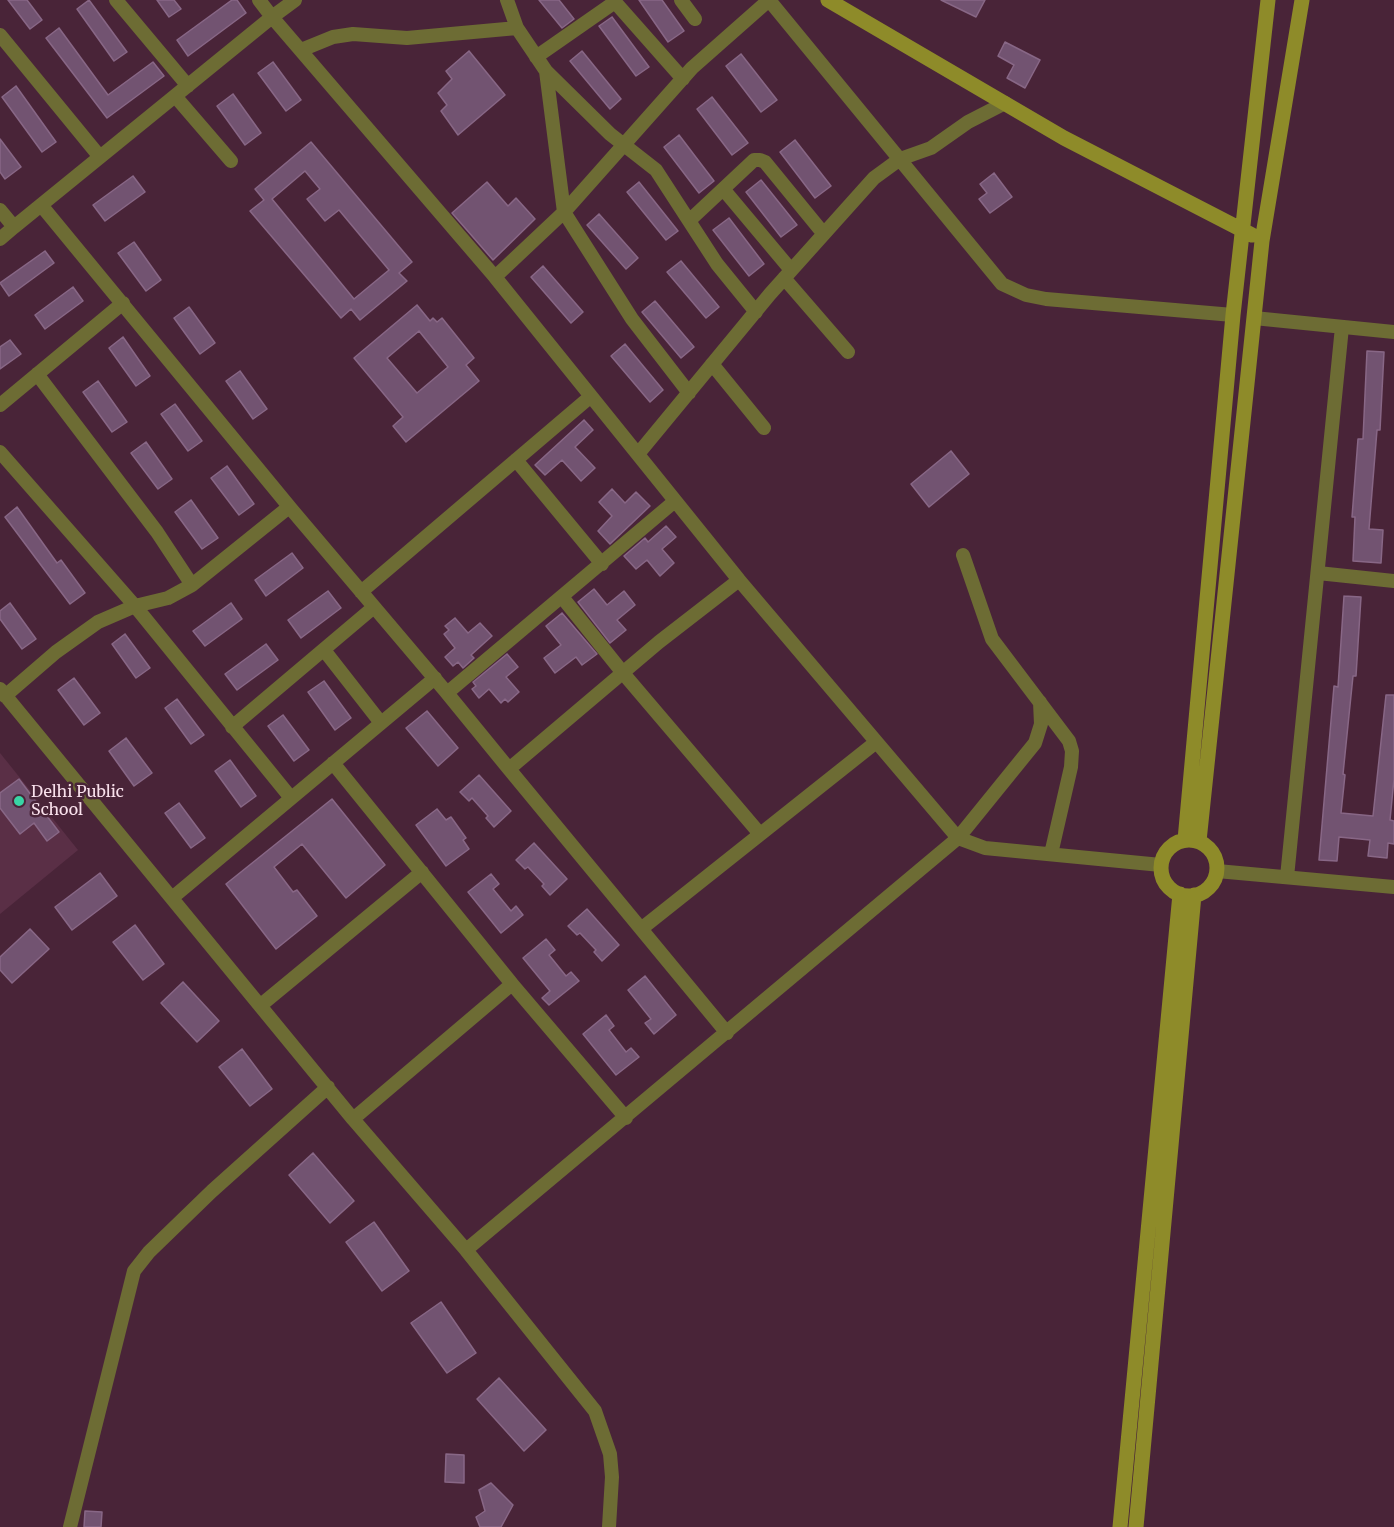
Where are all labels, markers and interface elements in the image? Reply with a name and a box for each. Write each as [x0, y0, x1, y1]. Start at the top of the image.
place label: Delhi Public School [31, 782, 124, 820]
marker: Delhi Public School [12, 794, 26, 808]

